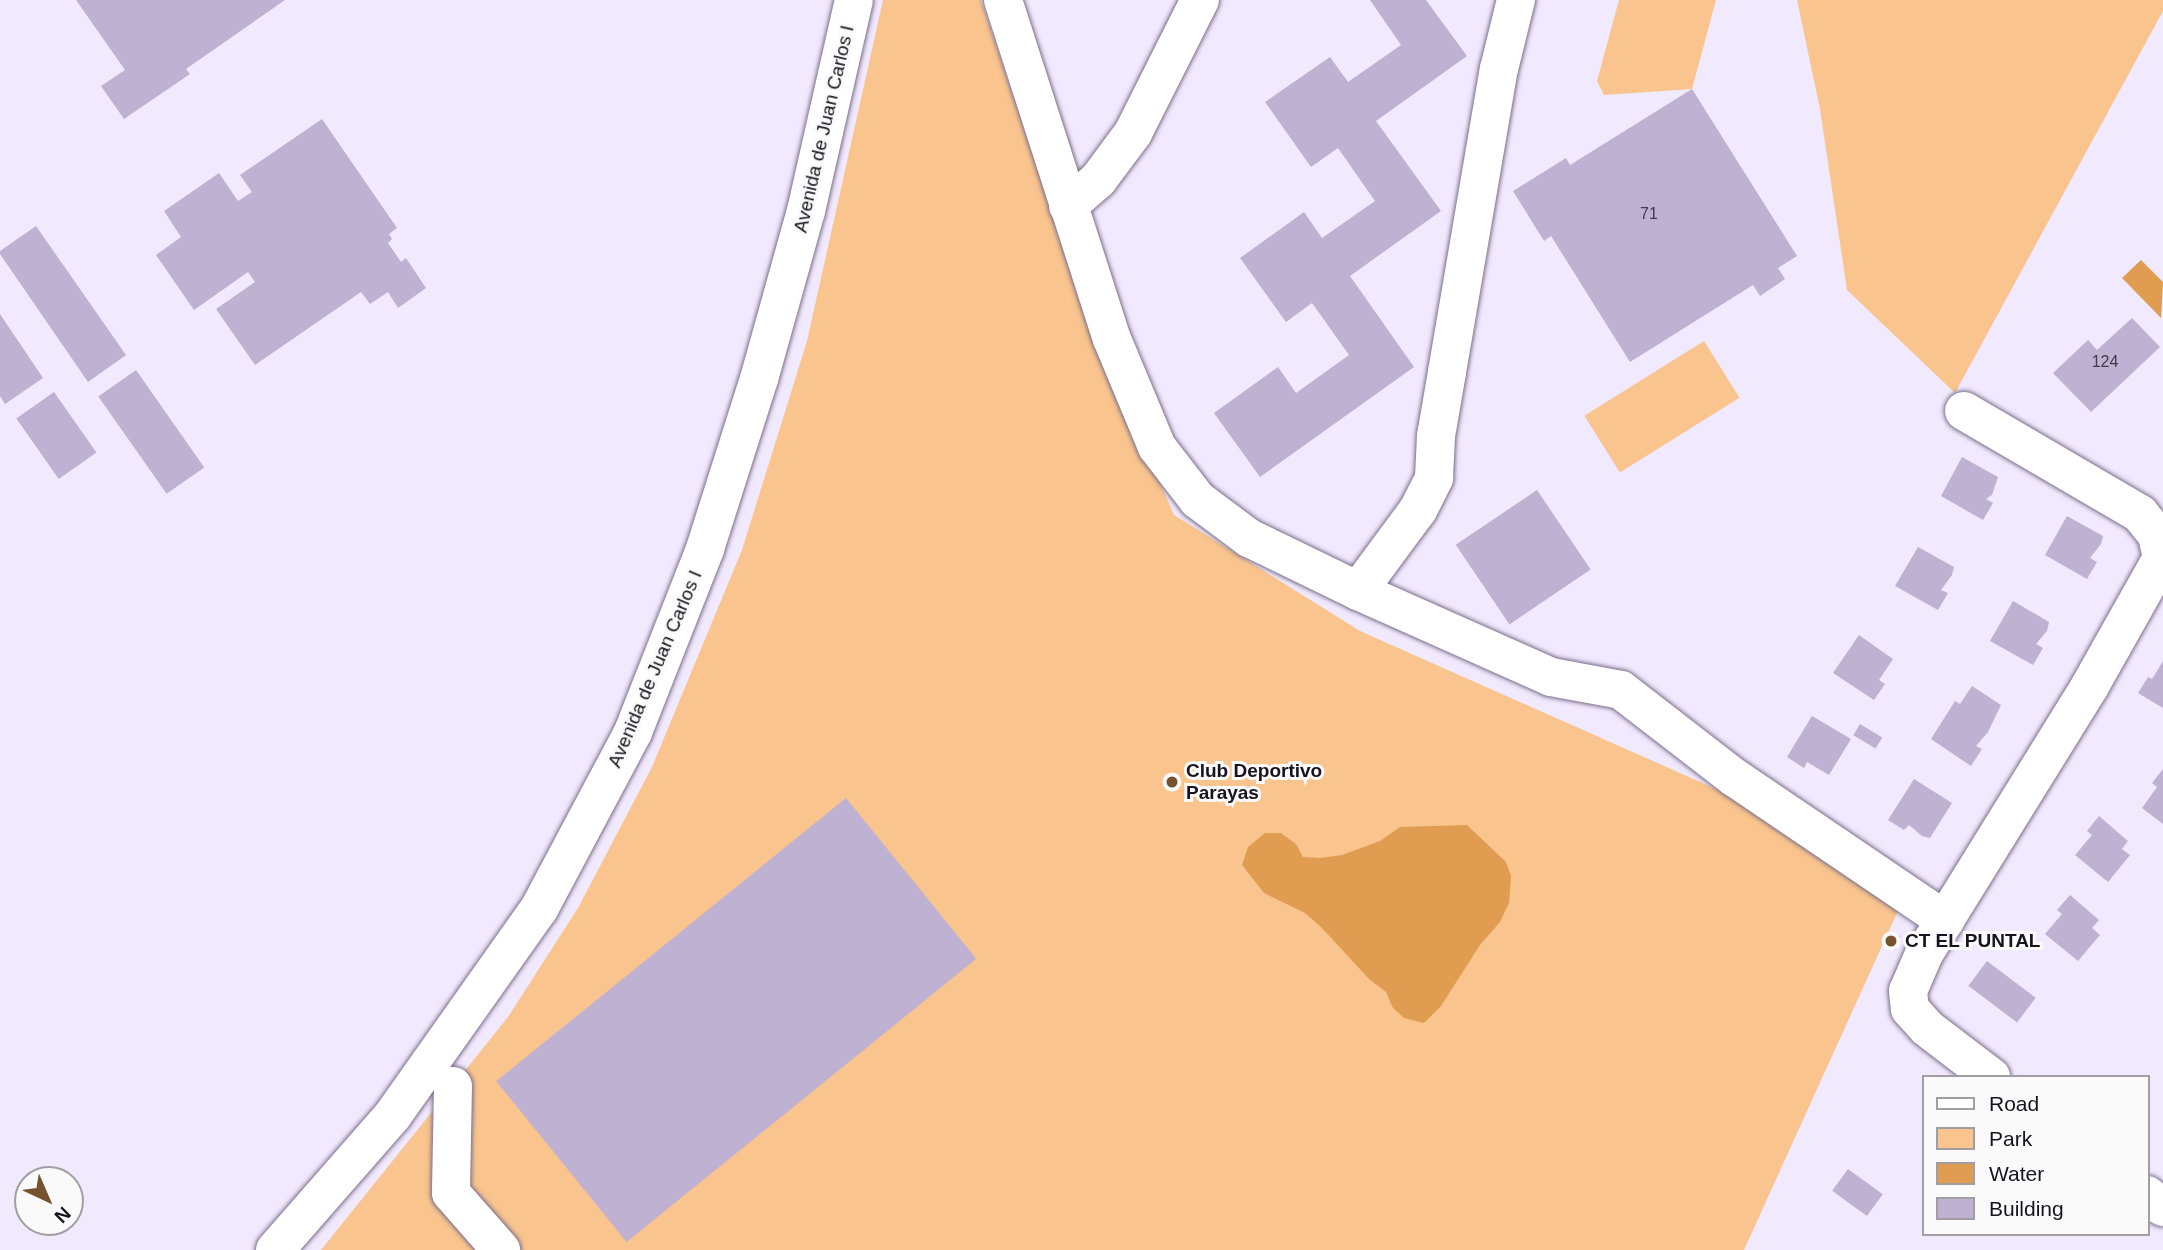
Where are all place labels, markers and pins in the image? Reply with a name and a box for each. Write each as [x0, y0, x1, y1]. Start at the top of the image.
place label: Club Deportivo Parayas [1186, 760, 1322, 804]
marker: Club Deportivo Parayas [1164, 774, 1180, 790]
place label: CT EL PUNTAL [1905, 930, 2041, 952]
marker: CT EL PUNTAL [1883, 933, 1899, 949]

